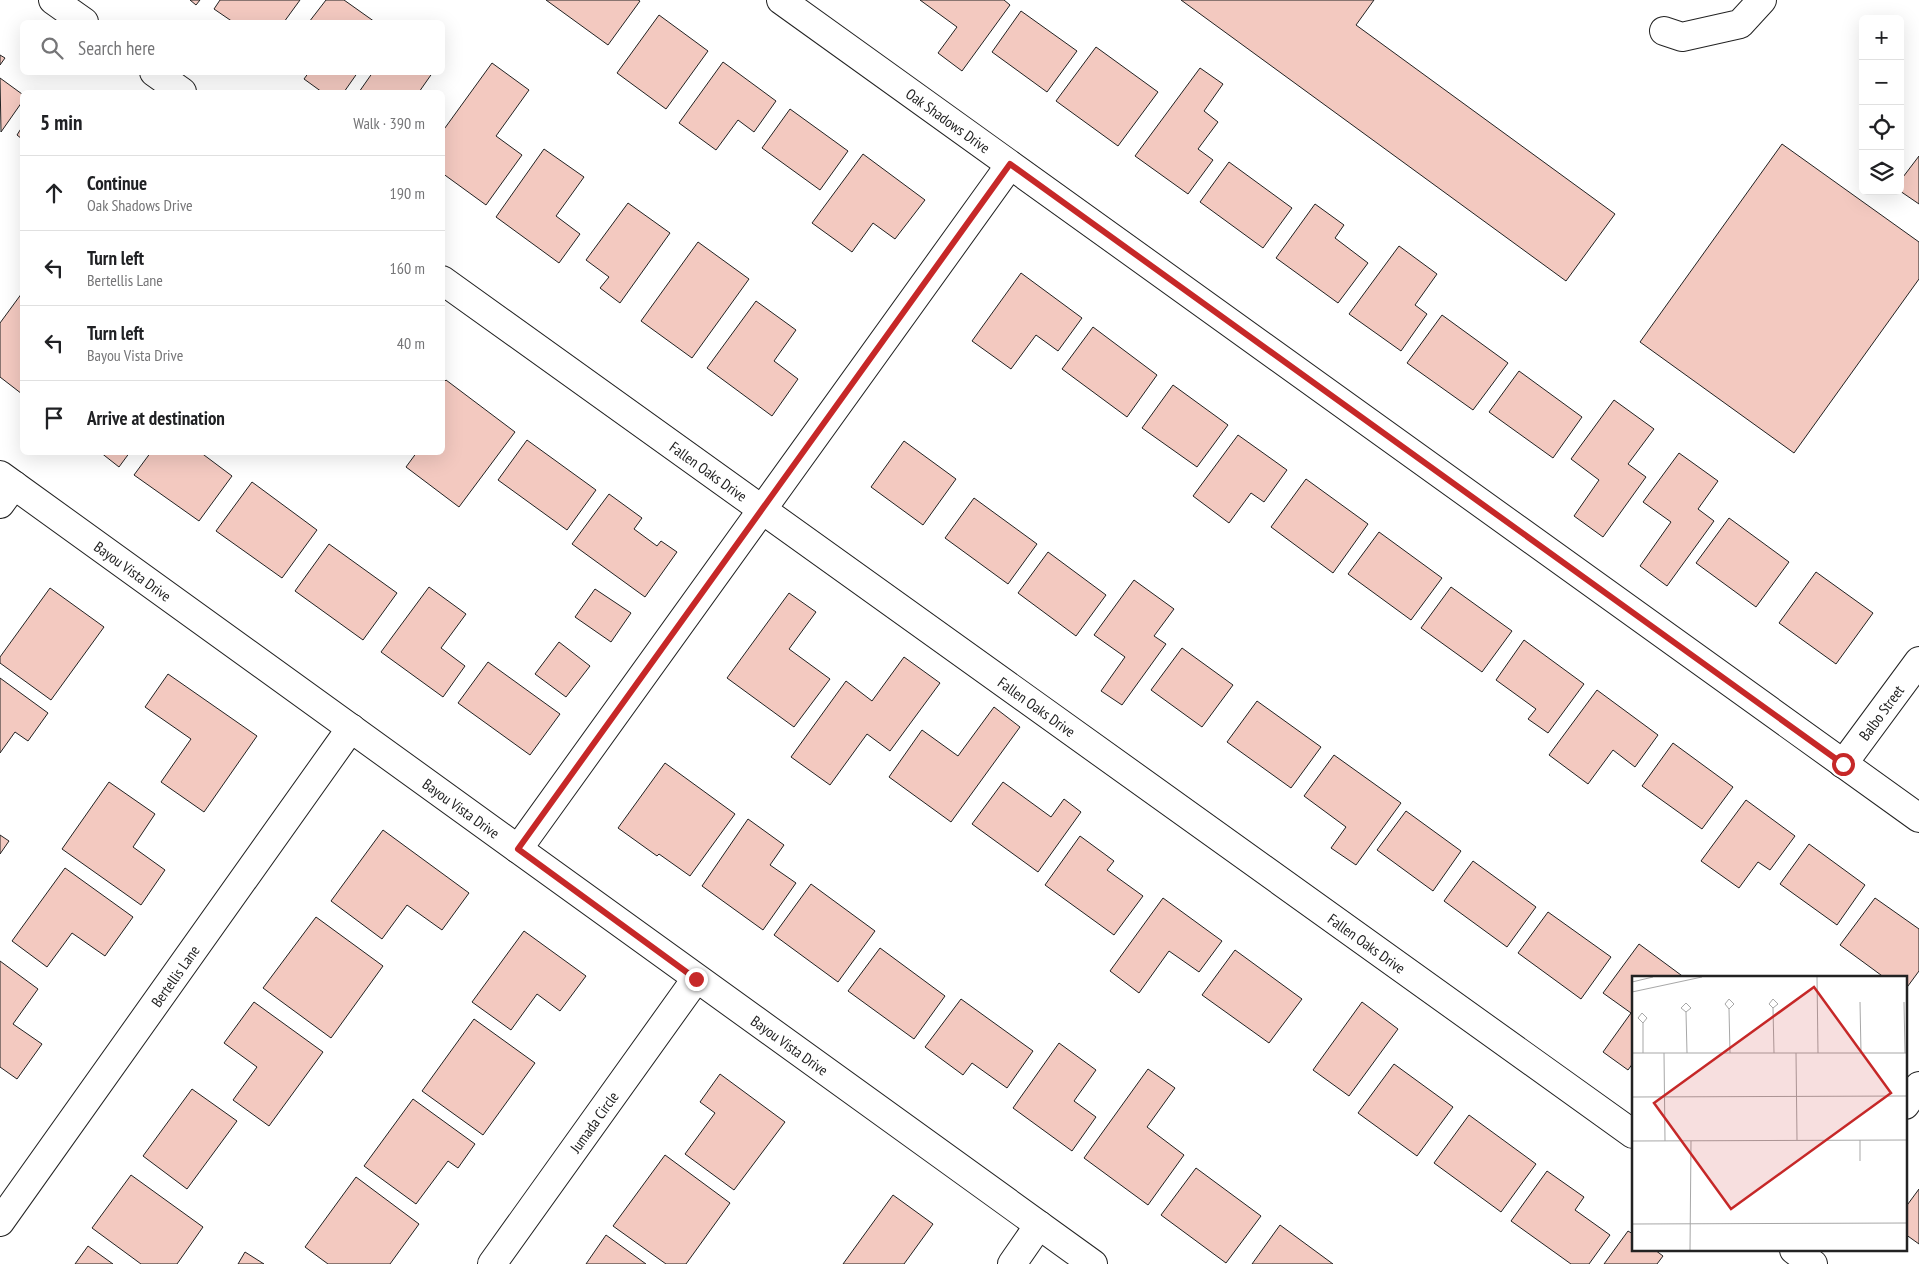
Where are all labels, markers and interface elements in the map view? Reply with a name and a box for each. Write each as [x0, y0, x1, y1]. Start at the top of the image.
map controls [1859, 15, 1904, 195]
button: + [1859, 15, 1904, 60]
search box [20, 20, 445, 75]
icon: search [38, 34, 66, 62]
text: Search here [78, 36, 155, 60]
button: − [1859, 60, 1904, 105]
street label: Oak Shadows Drive [902, 84, 994, 157]
button: locate [1859, 105, 1904, 150]
text: 5 min [40, 109, 82, 136]
text: Walk · 390 m [353, 113, 425, 133]
button: layers [1859, 150, 1904, 195]
text: Continue [87, 171, 147, 195]
icon: ahead [40, 179, 68, 207]
text: 190 m [390, 183, 425, 203]
text: Oak Shadows Drive [87, 195, 193, 215]
text: Turn left [87, 246, 144, 270]
icon: left [40, 254, 68, 282]
text: 160 m [390, 258, 425, 278]
text: Bertellis Lane [87, 270, 163, 290]
text: Turn left [87, 321, 144, 345]
icon: left [40, 329, 68, 357]
text: 40 m [397, 333, 425, 353]
text: Bayou Vista Drive [87, 345, 183, 365]
icon: arrive [40, 404, 68, 432]
text: Arrive at destination [87, 406, 225, 430]
street label: Fallen Oaks Drive [666, 437, 751, 505]
street label: Bayou Vista Drive [91, 537, 175, 605]
street label: Fallen Oaks Drive [994, 672, 1079, 741]
street label: Balbo Street [1854, 681, 1908, 744]
route start [1832, 753, 1855, 776]
street label: Bayou Vista Drive [419, 774, 504, 842]
street label: Fallen Oaks Drive [1324, 909, 1409, 977]
street label: Bertellis Lane [147, 941, 203, 1010]
route end [685, 968, 708, 991]
inset map [1632, 976, 1906, 1252]
street label: Bayou Vista Drive [747, 1011, 832, 1079]
street label: Jumada Circle [565, 1087, 622, 1157]

